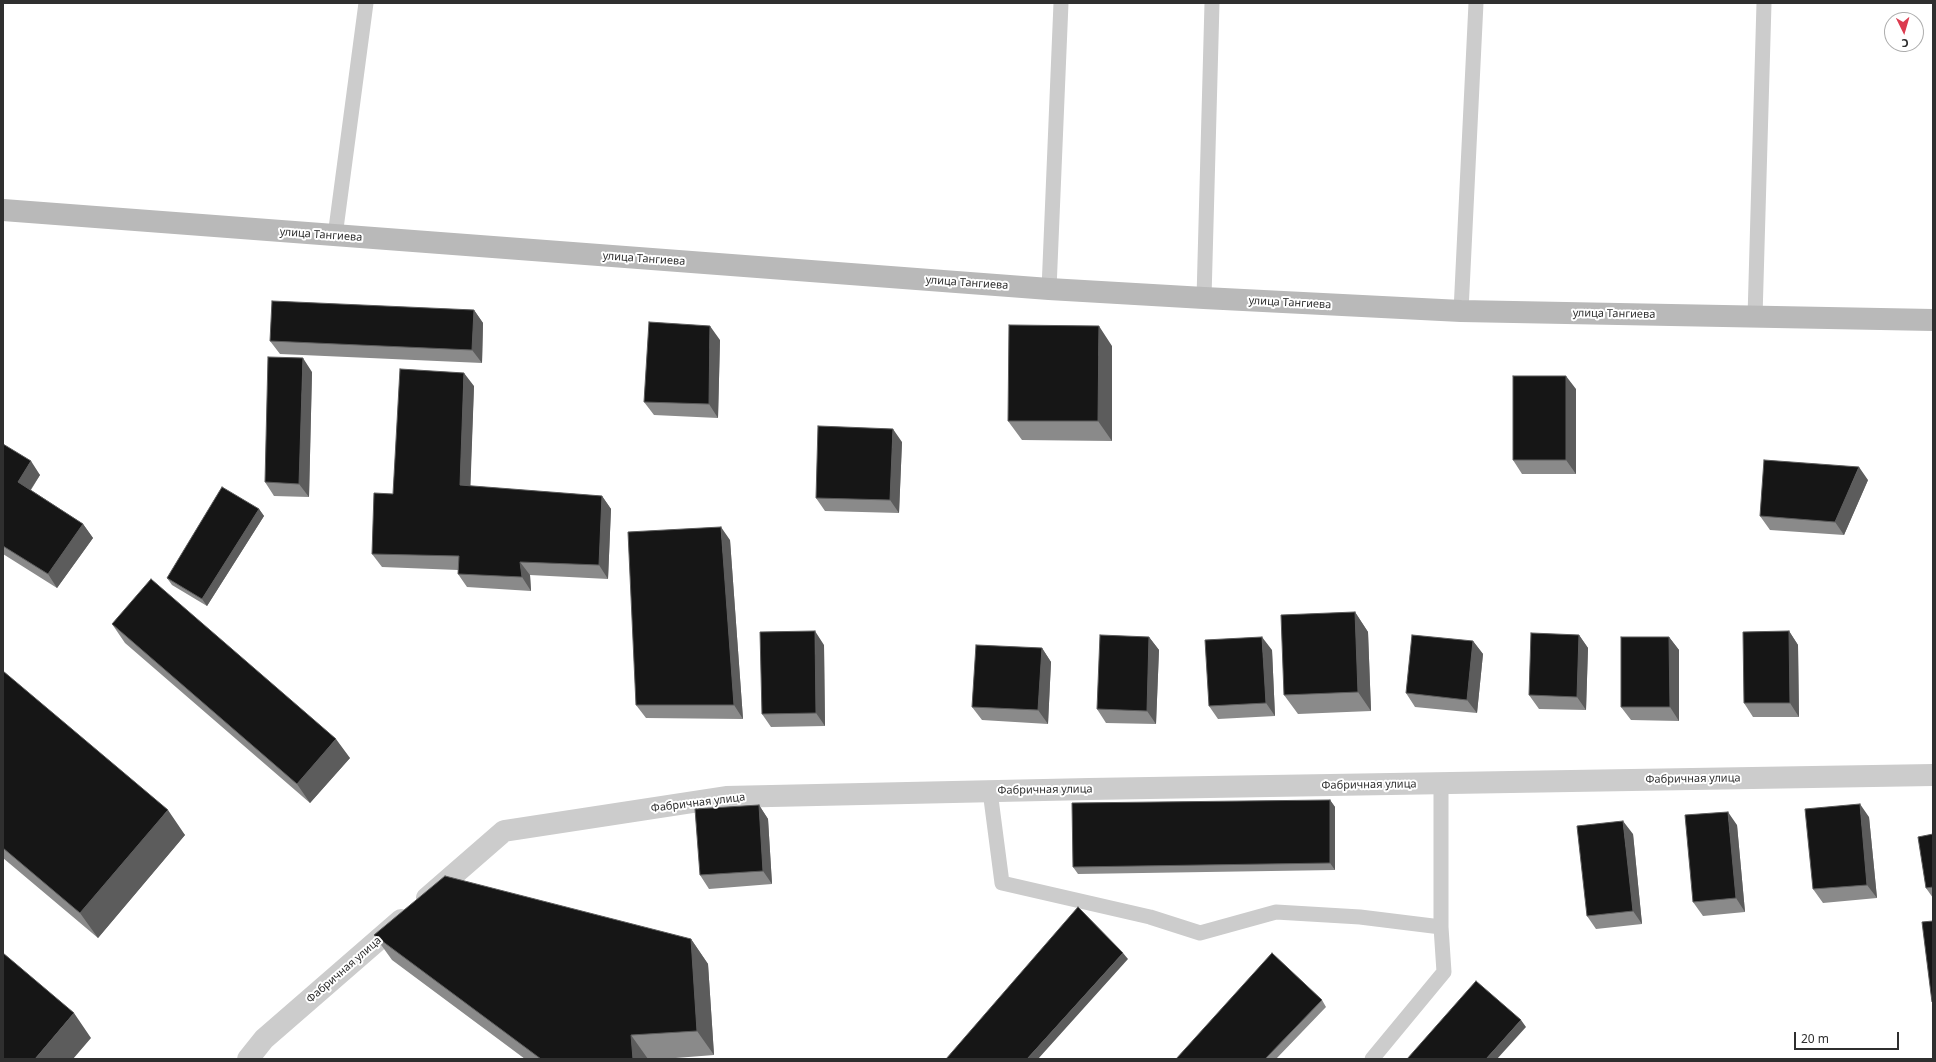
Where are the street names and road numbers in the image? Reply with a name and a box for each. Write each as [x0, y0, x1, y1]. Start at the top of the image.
street label: улица Тангиева [279, 226, 363, 244]
street label: улица Тангиева [602, 250, 686, 268]
street label: улица Тангиева [925, 274, 1009, 292]
street label: улица Тангиева [1248, 294, 1332, 312]
street label: улица Тангиева [1573, 307, 1655, 321]
street label: Фабричная улица [1645, 772, 1741, 786]
street label: Фабричная улица [1321, 778, 1417, 792]
street label: Фабричная улица [997, 783, 1093, 797]
street label: Фабричная улица [650, 791, 746, 815]
street label: Фабричная улица [304, 934, 384, 1006]

